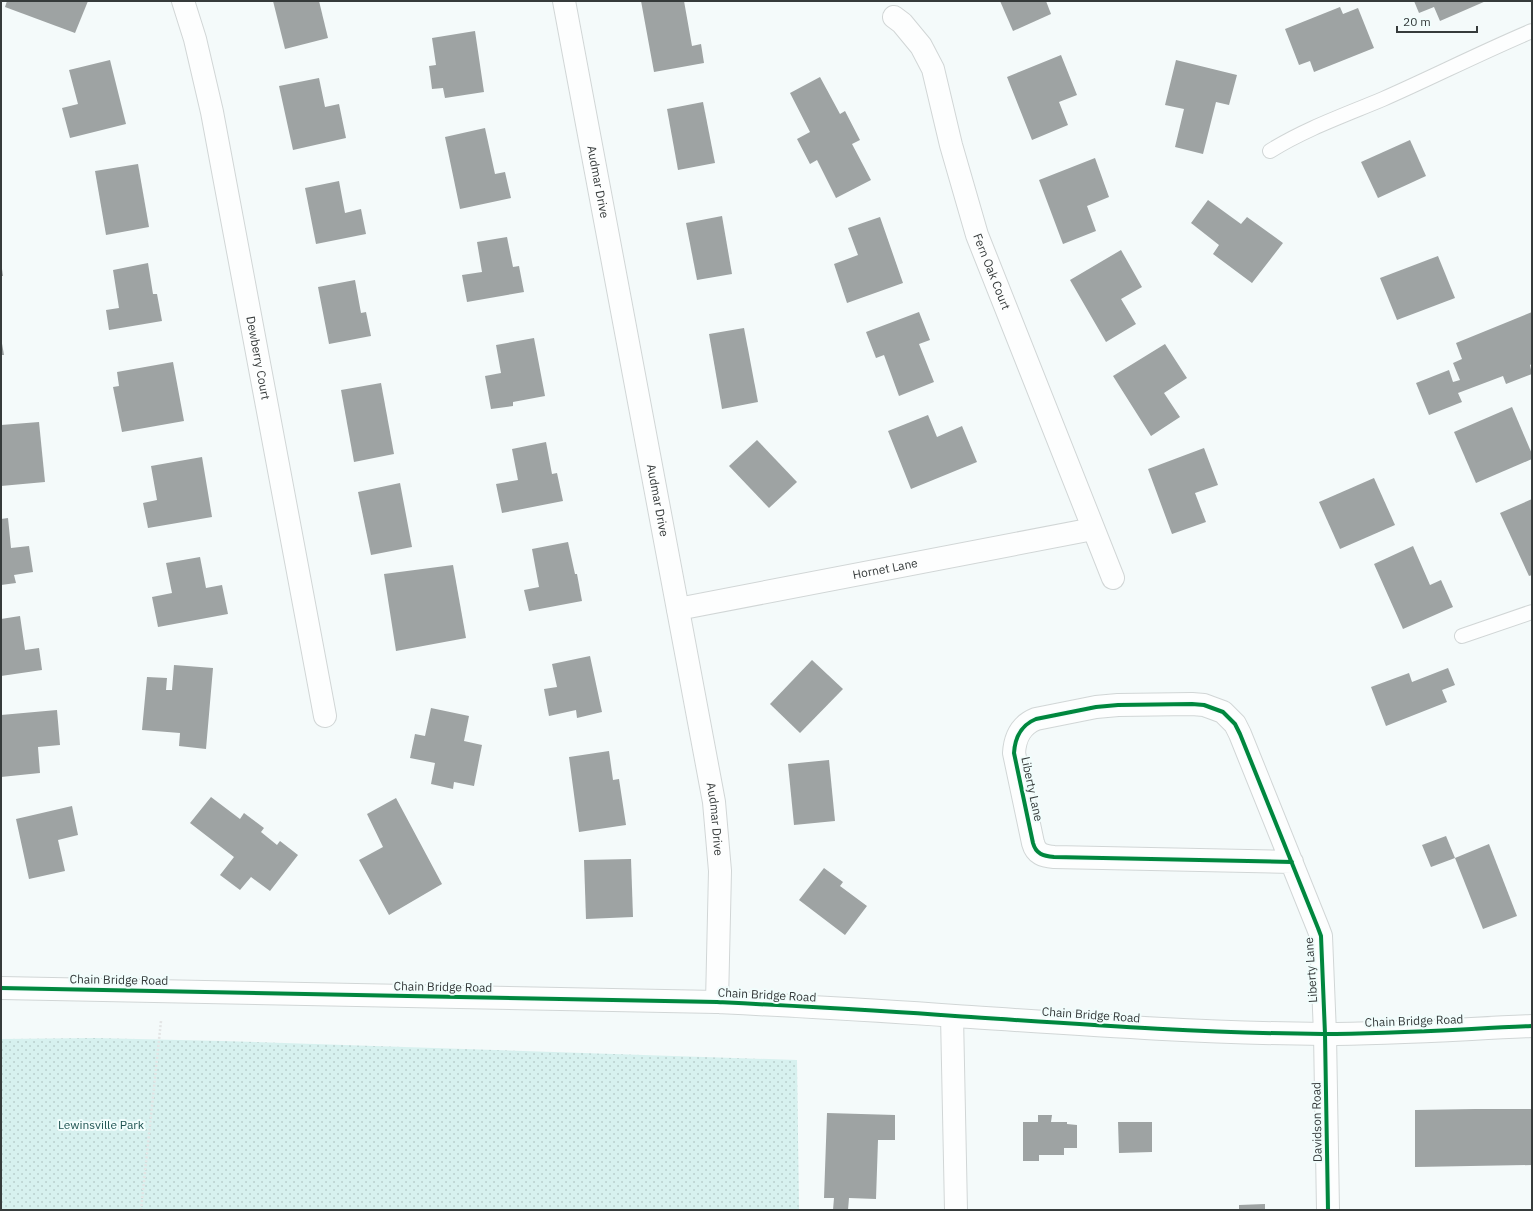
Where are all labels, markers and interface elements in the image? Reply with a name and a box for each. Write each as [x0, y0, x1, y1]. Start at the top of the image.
scale bar [1397, 8, 1477, 34]
text: 20 m [1403, 14, 1431, 29]
street label: Audmar Drive [584, 144, 613, 220]
street label: Fern Oak Court [970, 231, 1014, 312]
street label: Dewberry Court [243, 315, 274, 401]
street label: Audmar Drive [644, 463, 672, 538]
street label: Hornet Lane [851, 555, 919, 582]
street label: Liberty Lane [1018, 755, 1047, 823]
street label: Audmar Drive [703, 781, 727, 857]
street label: Liberty Lane [1301, 936, 1320, 1003]
street label: Chain Bridge Road [69, 971, 169, 988]
street label: Chain Bridge Road [393, 978, 493, 995]
street label: Chain Bridge Road [717, 984, 817, 1005]
street label: Chain Bridge Road [1041, 1004, 1141, 1025]
street label: Chain Bridge Road [1364, 1011, 1464, 1030]
street label: Davidson Road [1308, 1082, 1325, 1162]
park label: Lewinsville Park [58, 1117, 145, 1132]

